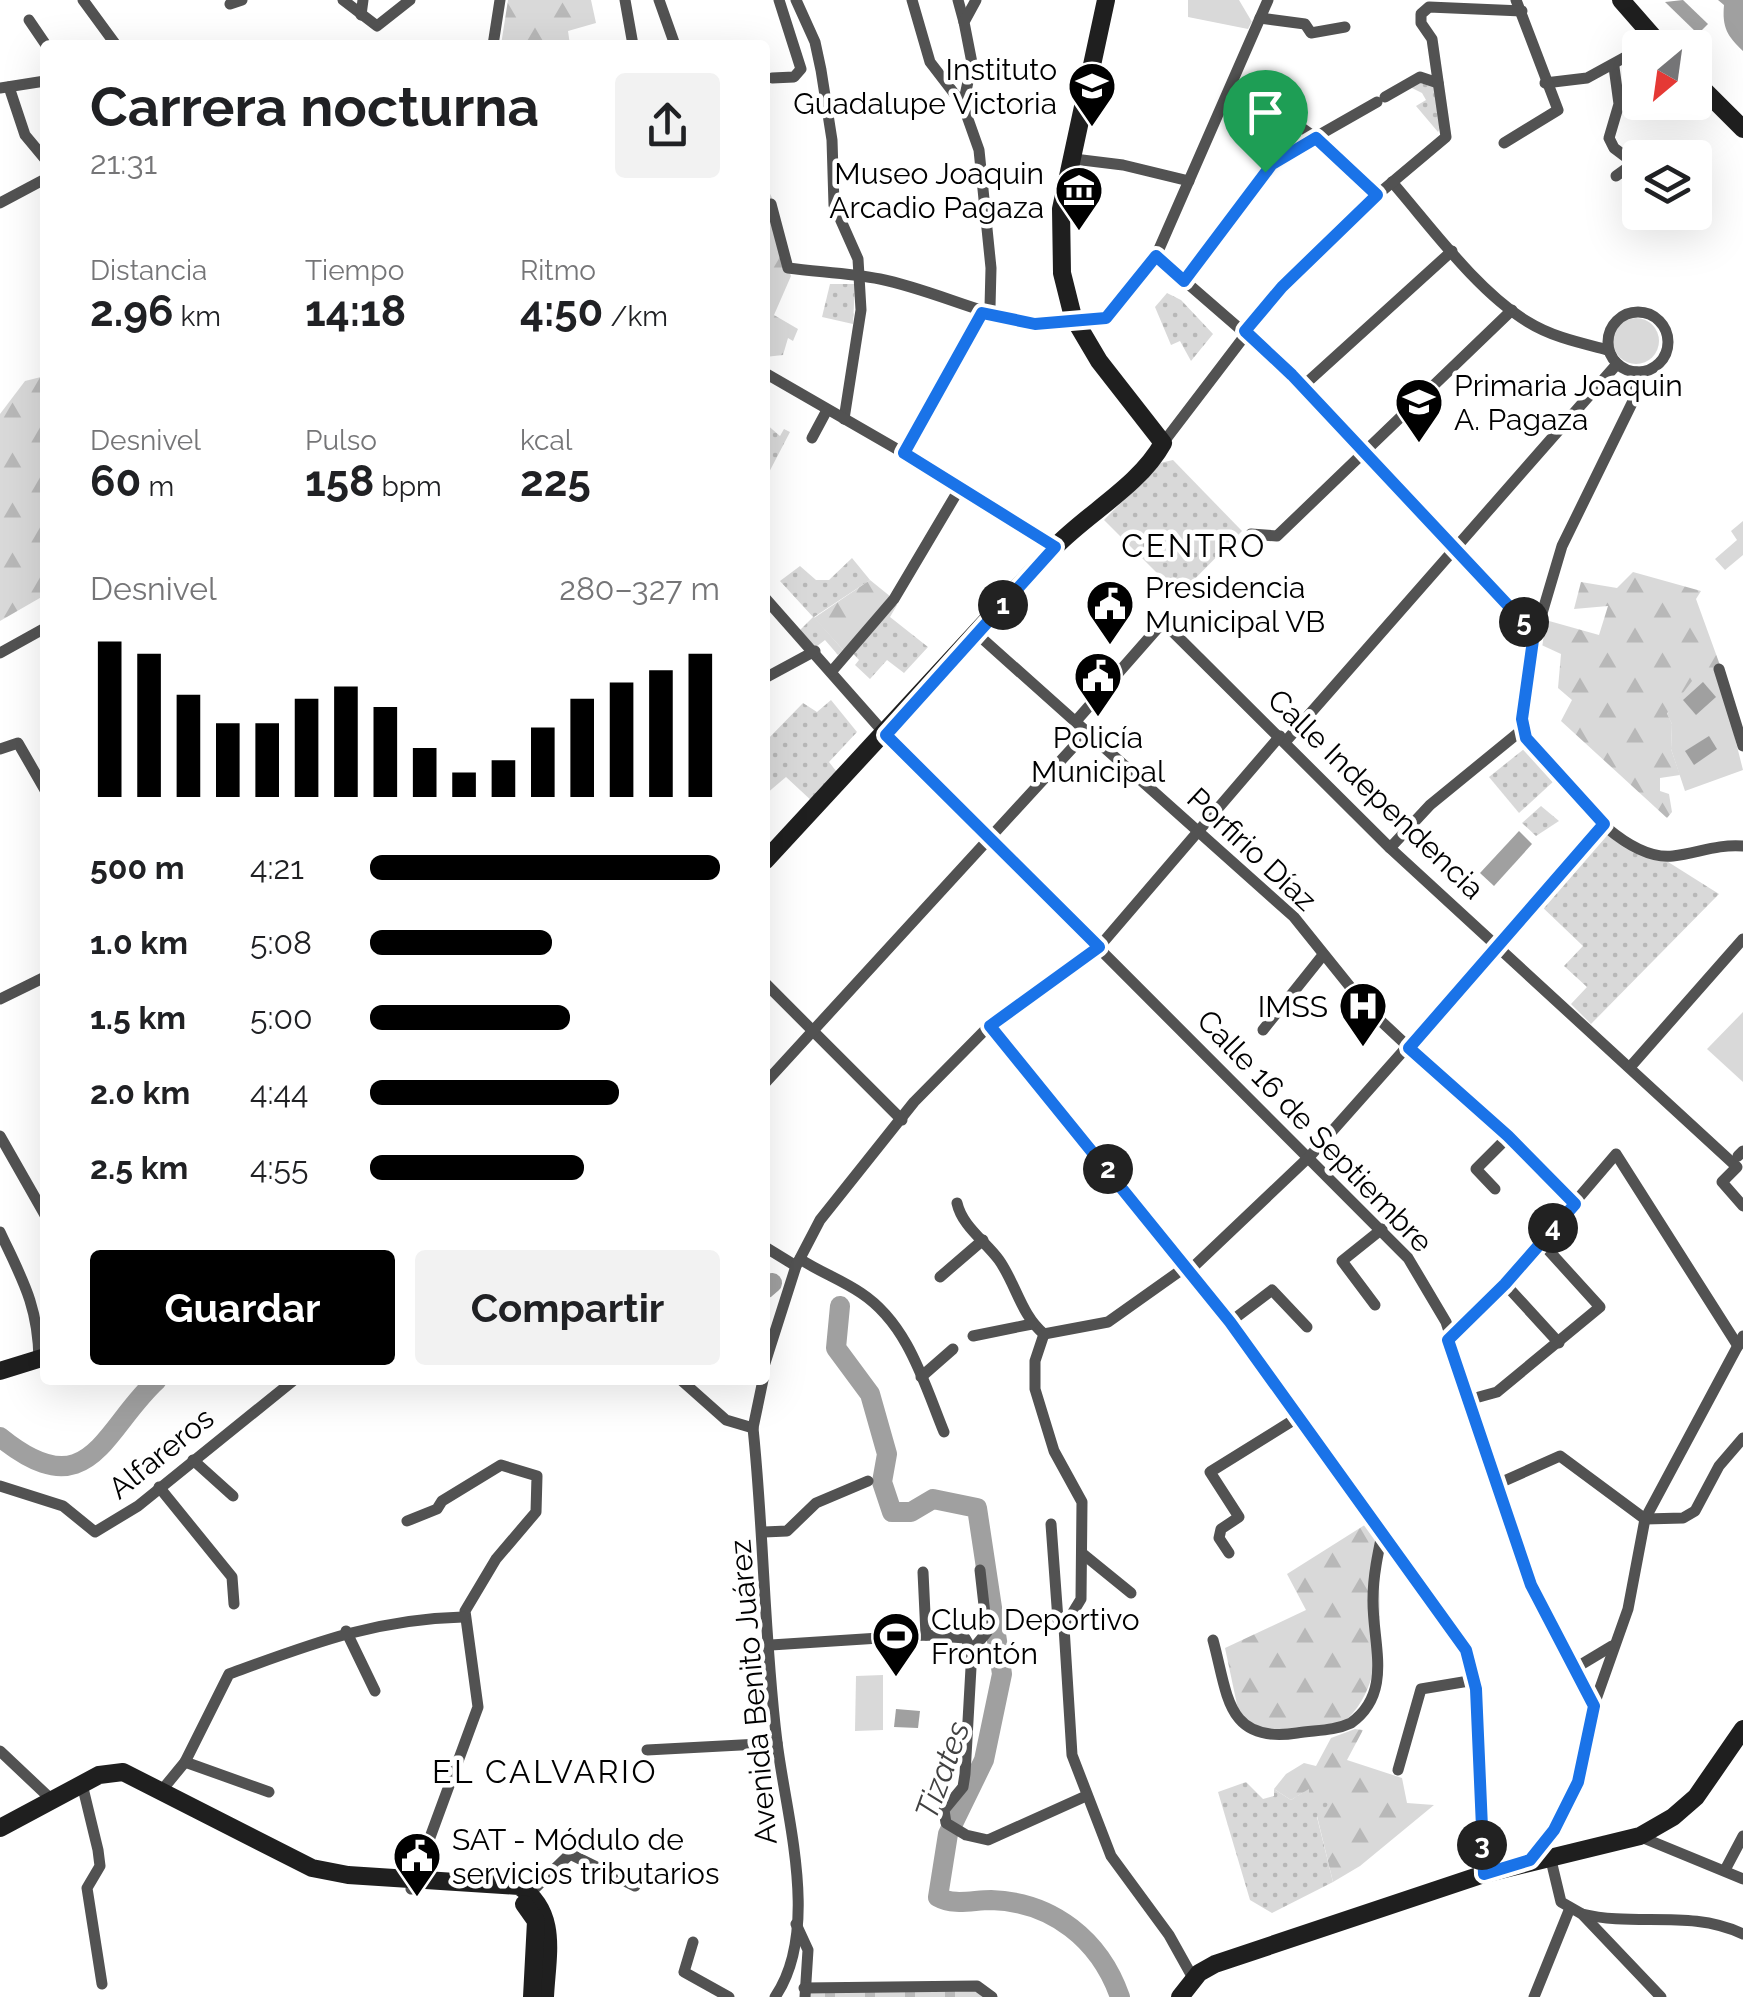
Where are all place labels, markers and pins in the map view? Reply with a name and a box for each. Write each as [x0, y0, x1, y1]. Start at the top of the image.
place label: Instituto Guadalupe Victoria [793, 52, 1057, 121]
school or university icon: Instituto Guadalupe Victoria [1066, 60, 1118, 128]
pin [1223, 70, 1308, 173]
place label: Museo Joaquin Arcadio Pagaza [829, 156, 1044, 225]
museum icon: Museo Joaquin Arcadio Pagaza [1053, 164, 1105, 232]
place label: Primaria Joaquin A. Pagaza [1454, 368, 1683, 437]
school or university icon: Primaria Joaquin A. Pagaza [1393, 376, 1445, 444]
place label: Presidencia Municipal VB [1145, 570, 1325, 639]
public building icon: Presidencia Municipal VB [1084, 578, 1136, 646]
pin: 1 [978, 580, 1028, 630]
pin: 5 [1499, 597, 1549, 647]
public building icon: Policía Municipal [1072, 650, 1124, 718]
place label: Policía Municipal [1031, 720, 1166, 789]
hospital icon: IMSS [1337, 980, 1389, 1048]
place label: IMSS [1258, 989, 1328, 1024]
pin: 2 [1083, 1144, 1133, 1194]
pin: 4 [1528, 1203, 1578, 1253]
place label: Club Deportivo Frontón [931, 1602, 1140, 1671]
sports icon: Club Deportivo Frontón [870, 1610, 922, 1678]
pin: 3 [1457, 1820, 1507, 1870]
place label: SAT - Módulo de servicios tributarios [452, 1822, 719, 1891]
public building icon: SAT - Módulo de servicios tributarios [391, 1830, 443, 1898]

